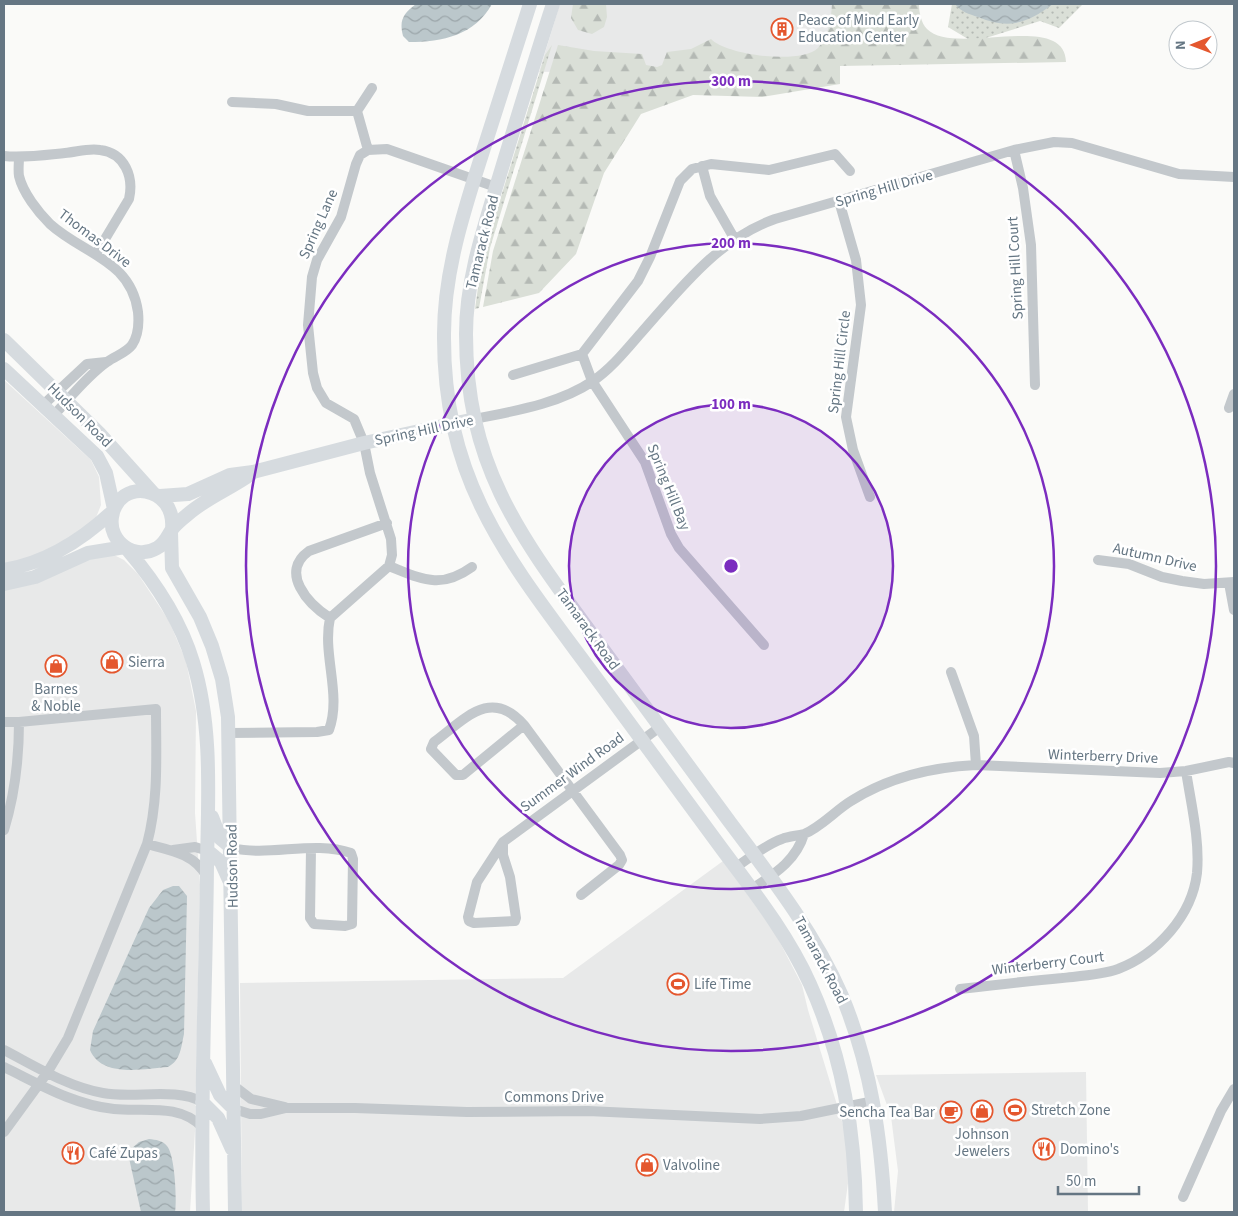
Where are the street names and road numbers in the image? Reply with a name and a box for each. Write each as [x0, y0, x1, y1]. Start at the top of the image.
street label: Spring Hill Drive [833, 165, 935, 212]
street label: Spring Lane [294, 186, 343, 263]
street label: Tamarack Road [461, 193, 504, 291]
street label: Thomas Drive [54, 204, 135, 273]
street label: Spring Hill Court [1002, 216, 1029, 320]
street label: Spring Hill Circle [823, 309, 856, 415]
street label: Hudson Road [42, 378, 117, 453]
street label: Spring Hill Drive [373, 410, 476, 451]
street label: Spring Hill Bay [642, 441, 695, 534]
street label: Autumn Drive [1111, 538, 1199, 577]
street label: Tamarack Road [551, 584, 624, 674]
street label: Summer Wind Road [516, 727, 629, 817]
street label: Winterberry Drive [1048, 744, 1158, 769]
street label: Hudson Road [221, 824, 244, 908]
street label: Tamarack Road [789, 913, 852, 1008]
street label: Winterberry Court [991, 946, 1105, 981]
street label: Commons Drive [504, 1087, 604, 1108]

